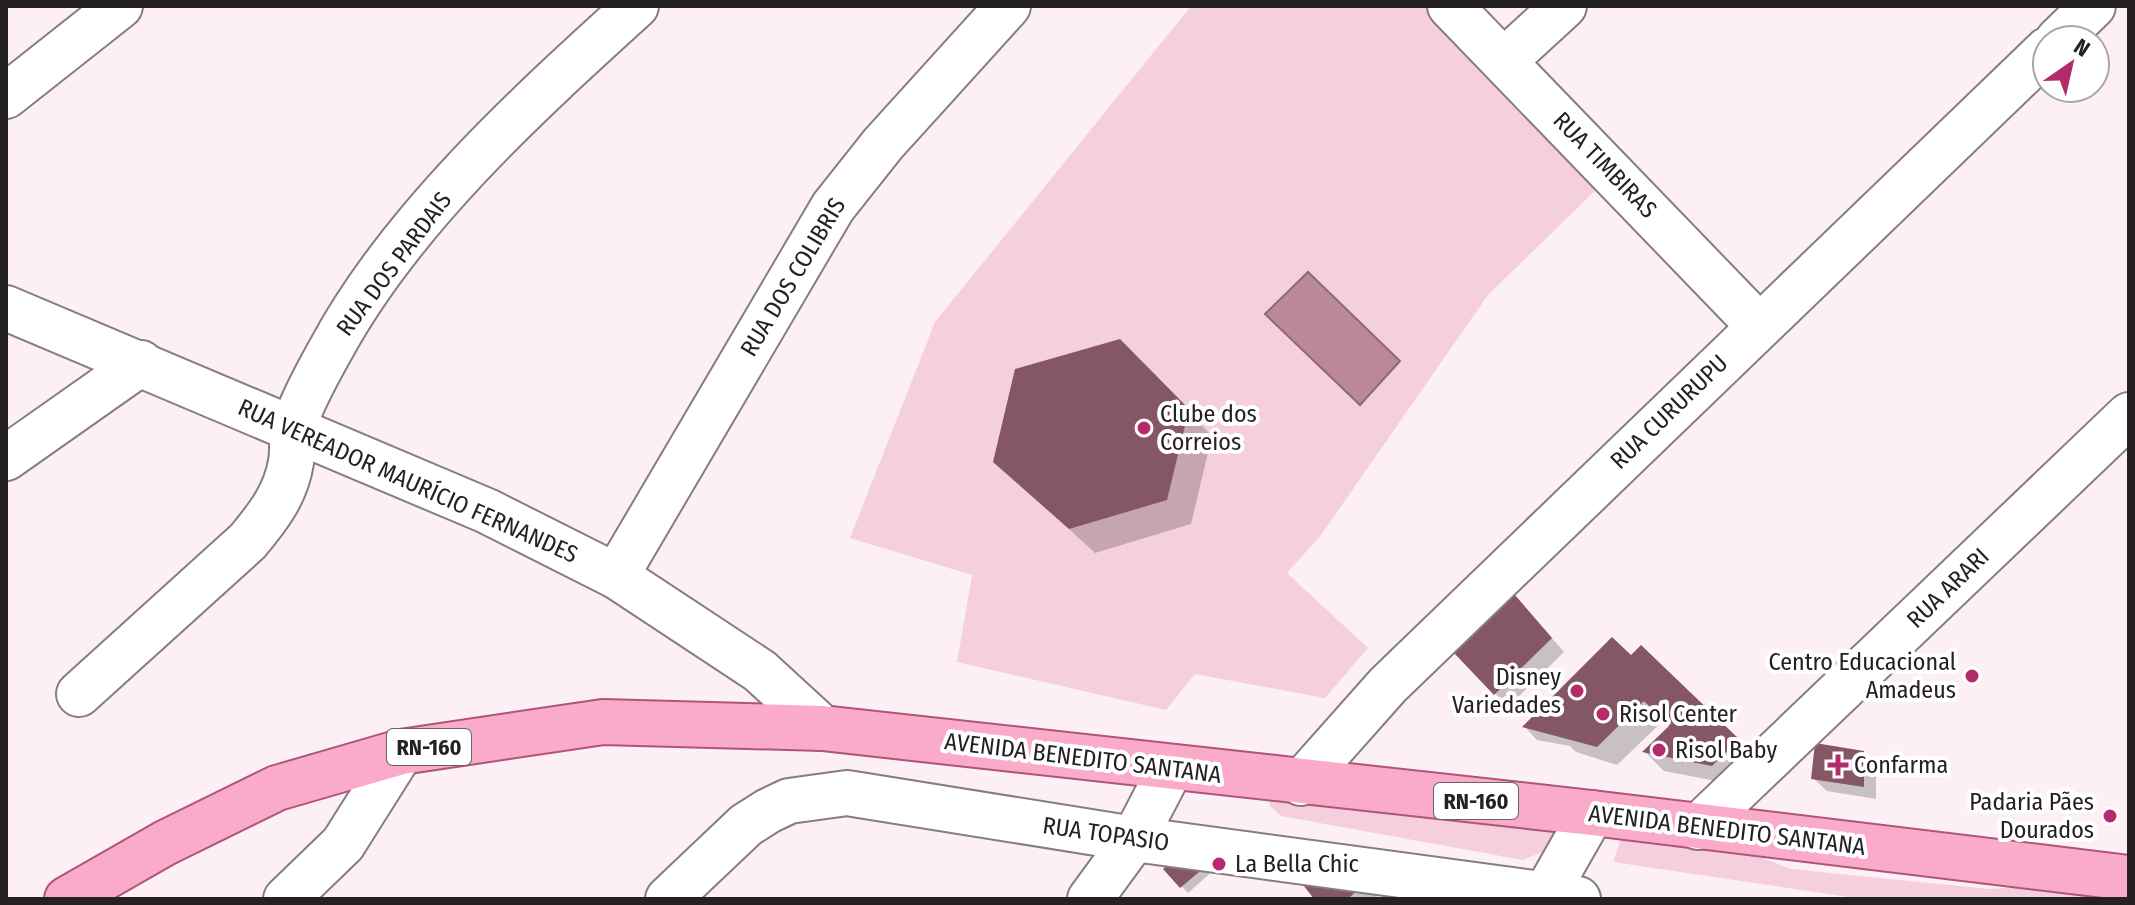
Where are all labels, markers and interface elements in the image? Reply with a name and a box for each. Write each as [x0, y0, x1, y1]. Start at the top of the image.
north arrow [2031, 24, 2111, 104]
text: N [2069, 33, 2095, 63]
street label: RUA TIMBIRAS [1548, 106, 1662, 224]
street label: RUA DOS PARDAIS [331, 187, 457, 341]
street label: RUA DOS COLIBRIS [735, 193, 851, 361]
street label: RUA CURURUPU [1605, 349, 1733, 475]
street label: RUA VEREADOR MAURÍCIO FERNANDES [234, 392, 583, 569]
place label: Clube dos Correios [1160, 400, 1257, 456]
marker: Clube dos Correios [1135, 419, 1153, 437]
street label: RUA ARARI [1901, 542, 1995, 634]
place label: Centro Educacional Amadeus [1769, 648, 1956, 704]
place label: Disney Variedades [1452, 663, 1561, 719]
marker: Centro Educacional Amadeus [1963, 667, 1981, 685]
marker: Disney Variedades [1568, 682, 1586, 700]
place label: Risol Center [1619, 700, 1738, 728]
marker: Risol Center [1594, 705, 1612, 723]
street label: AVENIDA BENEDITO SANTANA [943, 727, 1223, 789]
road number: RN-160 [387, 729, 471, 765]
place label: Risol Baby [1675, 736, 1778, 764]
marker: Risol Baby [1650, 741, 1668, 759]
place label: Confarma [1854, 751, 1948, 779]
marker: Confarma [1829, 756, 1847, 774]
road number: RN-160 [1434, 783, 1518, 819]
place label: Padaria Pães Dourados [1969, 788, 2094, 844]
street label: AVENIDA BENEDITO SANTANA [1587, 799, 1867, 861]
marker: Padaria Pães Dourados [2101, 807, 2119, 825]
street label: RUA TOPASIO [1041, 811, 1171, 857]
place label: La Bella Chic [1235, 850, 1359, 878]
marker: La Bella Chic [1210, 855, 1228, 873]

